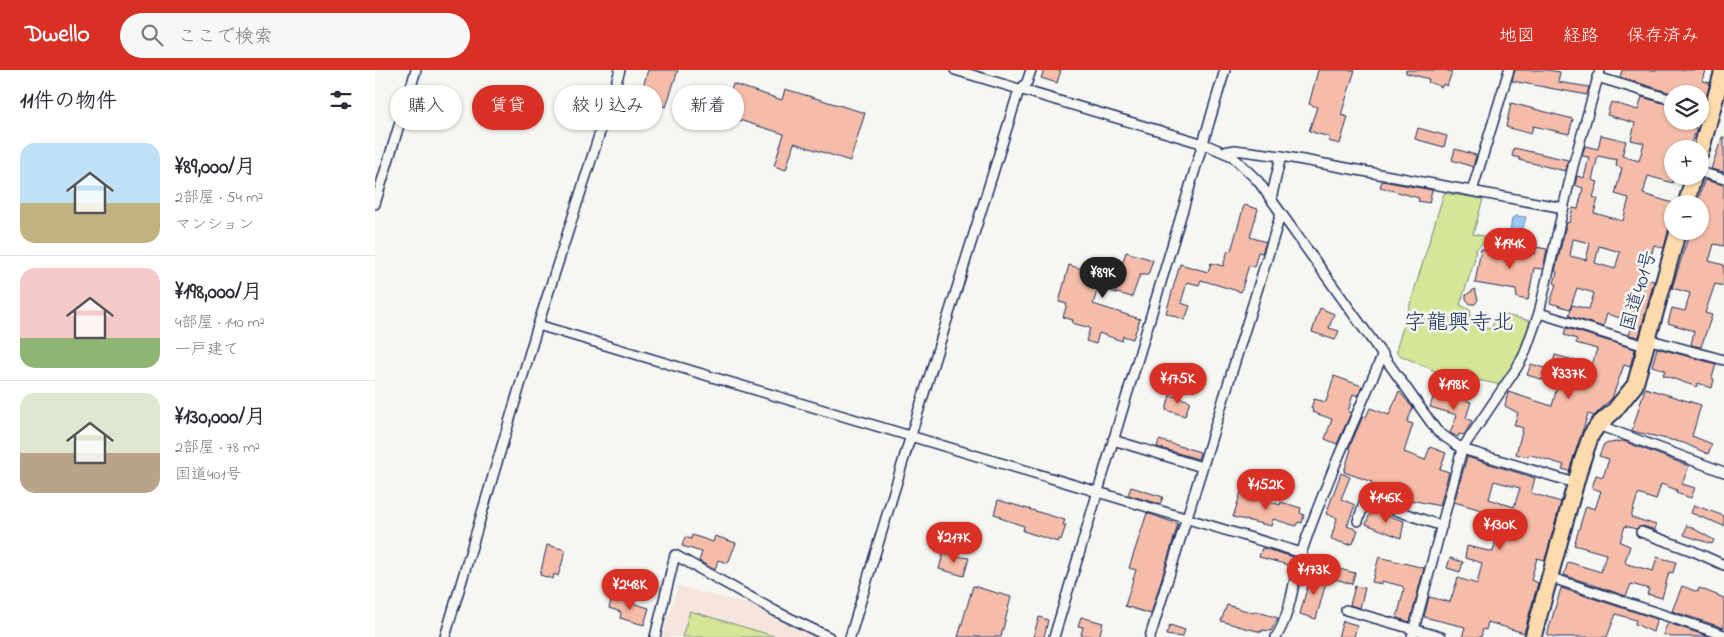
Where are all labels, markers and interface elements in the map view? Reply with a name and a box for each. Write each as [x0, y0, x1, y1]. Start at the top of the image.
search box [120, 13, 470, 58]
text: Dwello [25, 18, 90, 53]
icon: search [138, 21, 166, 49]
text: ここで検索 [178, 24, 273, 51]
text: 地図 [1499, 24, 1535, 50]
text: 経路 [1563, 24, 1599, 50]
text: 保存済み [1627, 24, 1699, 50]
chip: 購入 [390, 85, 462, 130]
chip: 賃貸 [472, 85, 544, 130]
chip: 絞り込み [554, 85, 662, 130]
chip: 新着 [672, 85, 744, 130]
map controls [1664, 85, 1709, 240]
button: layers [1664, 85, 1709, 130]
icon: filters [327, 86, 355, 114]
text: 11件の物件 [20, 87, 117, 117]
button: + [1664, 140, 1709, 185]
text: ¥89,000/月 [175, 153, 256, 183]
icon: home [60, 163, 120, 223]
text: 2部屋 · 54 m² [175, 186, 263, 210]
button: − [1664, 195, 1709, 240]
text: マンション [175, 213, 254, 237]
pin: ¥194K [1475, 228, 1545, 270]
text: ¥194K [1495, 232, 1525, 256]
street label: 国道401号 [1615, 247, 1665, 335]
pin: ¥89K [1073, 256, 1133, 299]
text: ¥89K [1091, 261, 1115, 285]
text: ¥198,000/月 [175, 278, 262, 308]
icon: home [60, 288, 120, 348]
district label: 字龍興寺北 [1404, 308, 1514, 340]
text: 4部屋 · 140 m² [175, 311, 265, 335]
text: 一戸建て [175, 338, 239, 362]
pin: ¥337K [1534, 358, 1604, 400]
pin: ¥175K [1143, 362, 1213, 405]
text: ¥337K [1552, 362, 1586, 386]
text: ¥175K [1161, 367, 1195, 391]
pin: ¥198K [1419, 368, 1489, 411]
text: ¥198K [1439, 373, 1469, 397]
text: ¥130,000/月 [175, 403, 266, 433]
icon: home [60, 413, 120, 473]
text: 2部屋 · 78 m² [175, 436, 260, 460]
text: 国道401号 [175, 463, 242, 487]
pin: ¥152K [1231, 468, 1301, 511]
text: ¥152K [1248, 473, 1284, 497]
pin: ¥146K [1351, 482, 1421, 524]
text: ¥146K [1370, 486, 1402, 510]
pin: ¥130K [1465, 508, 1535, 551]
text: ¥130K [1484, 513, 1516, 537]
pin: ¥217K [919, 522, 989, 564]
text: ¥217K [937, 526, 971, 550]
pin: ¥173K [1279, 554, 1349, 596]
text: ¥173K [1298, 558, 1330, 582]
pin: ¥248K [595, 568, 665, 611]
text: ¥248K [613, 573, 647, 597]

